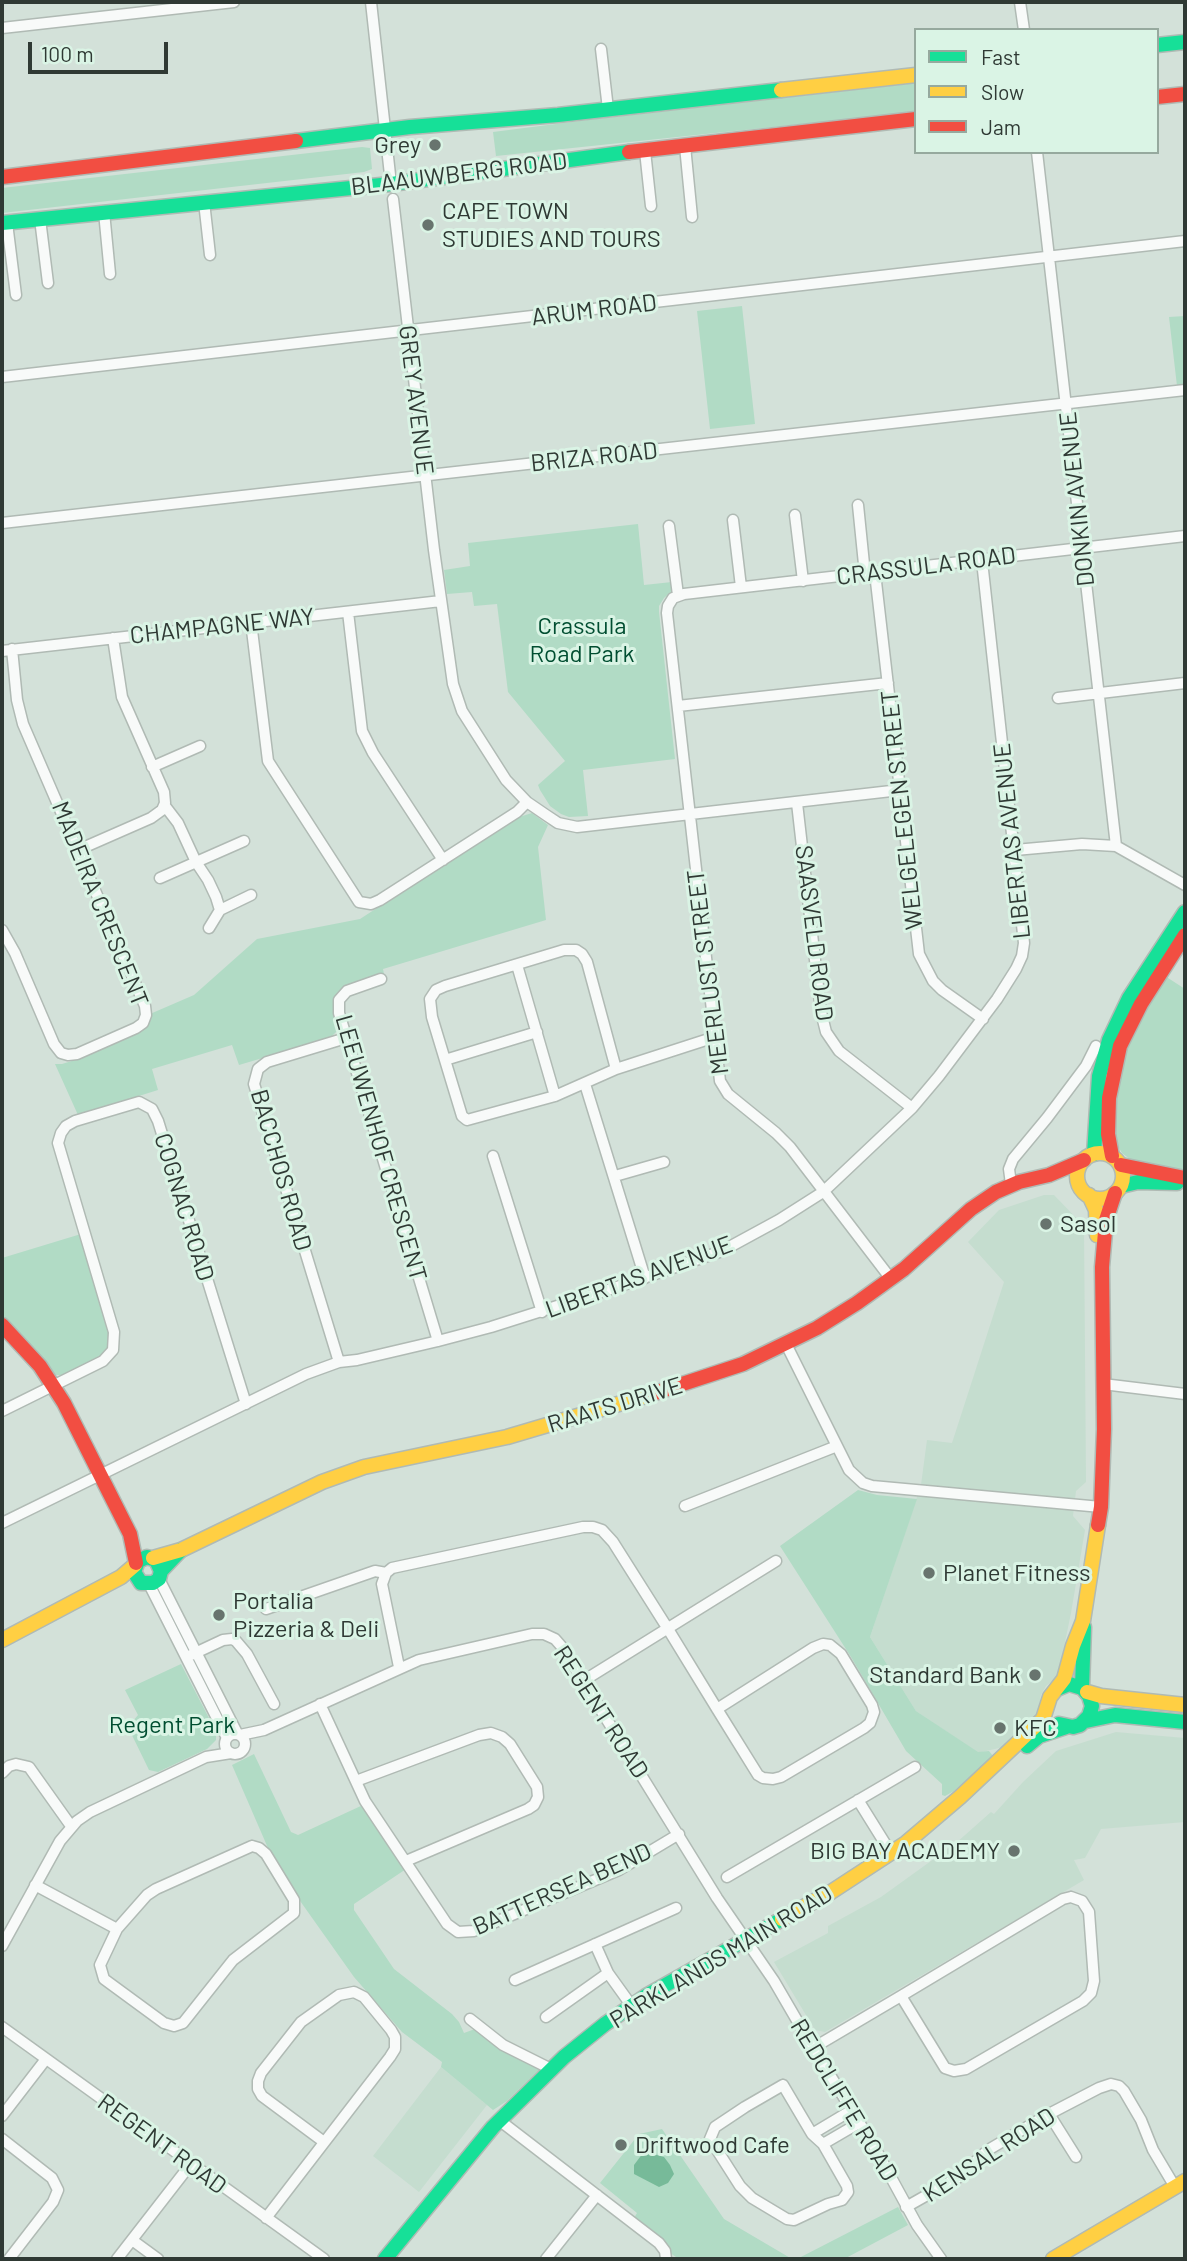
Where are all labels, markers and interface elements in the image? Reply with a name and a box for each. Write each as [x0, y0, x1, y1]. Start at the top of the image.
scale bar [32, 28, 172, 72]
legend [914, 28, 1159, 154]
text: 100 m [41, 41, 94, 66]
text: Fast [981, 44, 1021, 69]
text: Slow [981, 79, 1024, 104]
text: Jam [981, 114, 1021, 139]
place label: Grey [374, 131, 421, 159]
marker: Grey [427, 137, 443, 153]
street label: BLAAUWBERG ROAD [349, 146, 569, 202]
place label: CAPE TOWN STUDIES AND TOURS [442, 197, 661, 253]
marker: CAPE TOWN STUDIES AND TOURS [420, 217, 436, 233]
street label: ARUM ROAD [530, 288, 658, 332]
street label: GREY AVENUE [393, 324, 439, 476]
street label: DONKIN AVENUE [1053, 410, 1101, 588]
street label: BRIZA ROAD [529, 436, 659, 478]
street label: CRASSULA ROAD [835, 541, 1017, 591]
street label: CHAMPAGNE WAY [128, 602, 316, 650]
park label: Crassula Road Park [529, 612, 635, 668]
street label: WELGELEGEN STREET [875, 689, 929, 931]
street label: LIBERTAS AVENUE [987, 742, 1037, 940]
street label: MADEIRA CRESCENT [46, 797, 154, 1011]
street label: SAASVELD ROAD [789, 844, 839, 1022]
street label: MEERLUST STREET [681, 868, 735, 1076]
street label: LEEUWENHOF CRESCENT [329, 1012, 433, 1284]
street label: BACCHOS ROAD [244, 1086, 318, 1254]
street label: COGNAC ROAD [148, 1130, 220, 1284]
place label: Sasol [1060, 1210, 1116, 1238]
marker: Sasol [1038, 1216, 1054, 1232]
street label: LIBERTAS AVENUE [542, 1230, 736, 1324]
street label: RAATS DRIVE [544, 1371, 686, 1439]
place label: Planet Fitness [943, 1559, 1090, 1587]
marker: Planet Fitness [921, 1565, 937, 1581]
place label: Portalia Pizzeria & Deli [233, 1587, 379, 1643]
marker: Portalia Pizzeria & Deli [211, 1607, 227, 1623]
street label: REGENT ROAD [548, 1640, 654, 1784]
place label: Standard Bank [869, 1661, 1021, 1689]
marker: Standard Bank [1027, 1667, 1043, 1683]
park label: Regent Park [109, 1711, 235, 1739]
place label: KFC [1014, 1714, 1057, 1742]
marker: KFC [992, 1720, 1008, 1736]
street label: BATTERSEA BEND [468, 1837, 656, 1941]
place label: BIG BAY ACADEMY [810, 1837, 1000, 1865]
marker: BIG BAY ACADEMY [1006, 1843, 1022, 1859]
street label: PARKLANDS MAIN ROAD [605, 1879, 837, 2035]
street label: REDCLIFFE ROAD [784, 2014, 904, 2186]
street label: REGENT ROAD [92, 2088, 232, 2200]
street label: KENSAL ROAD [918, 2102, 1060, 2208]
place label: Driftwood Cafe [635, 2131, 790, 2159]
marker: Driftwood Cafe [613, 2137, 629, 2153]

